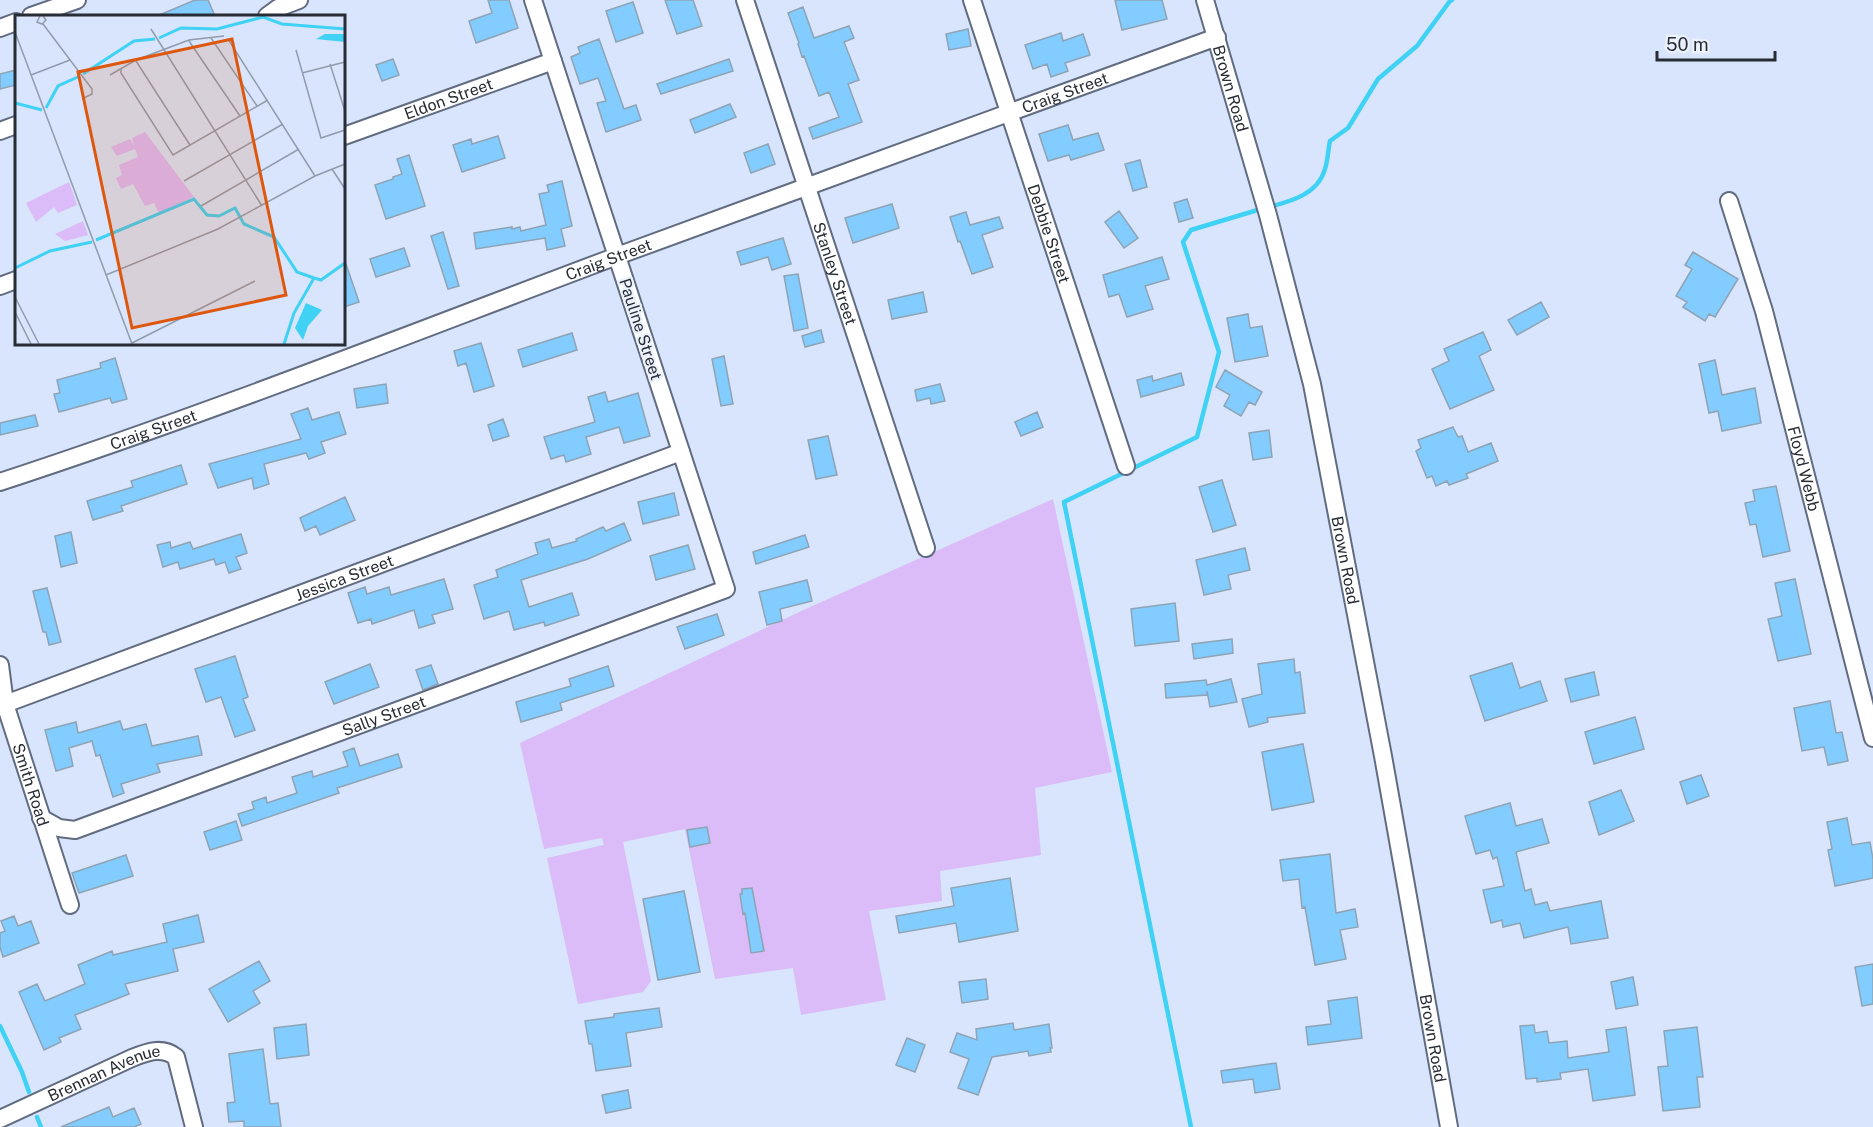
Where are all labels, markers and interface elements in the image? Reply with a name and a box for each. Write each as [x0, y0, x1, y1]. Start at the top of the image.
inset map [15, 15, 345, 345]
scale bar [1657, 24, 1776, 62]
text: 50 m [1666, 34, 1709, 55]
street label: Brown Road [1209, 43, 1252, 134]
street label: Craig Street [1019, 68, 1111, 117]
street label: Eldon Street [402, 74, 495, 124]
street label: Debbie Street [1024, 182, 1074, 286]
street label: Stanley Street [809, 220, 861, 328]
street label: Craig Street [563, 235, 654, 285]
street label: Pauline Street [615, 276, 666, 382]
street label: Craig Street [108, 406, 199, 454]
street label: Floyd Webb [1784, 424, 1824, 513]
street label: Brown Road [1327, 515, 1363, 606]
street label: Jessica Street [293, 551, 396, 605]
street label: Sally Street [339, 692, 428, 740]
street label: Smith Road [8, 741, 53, 828]
street label: Brown Road [1416, 993, 1450, 1084]
street label: Brennan Avenue [45, 1042, 161, 1106]

